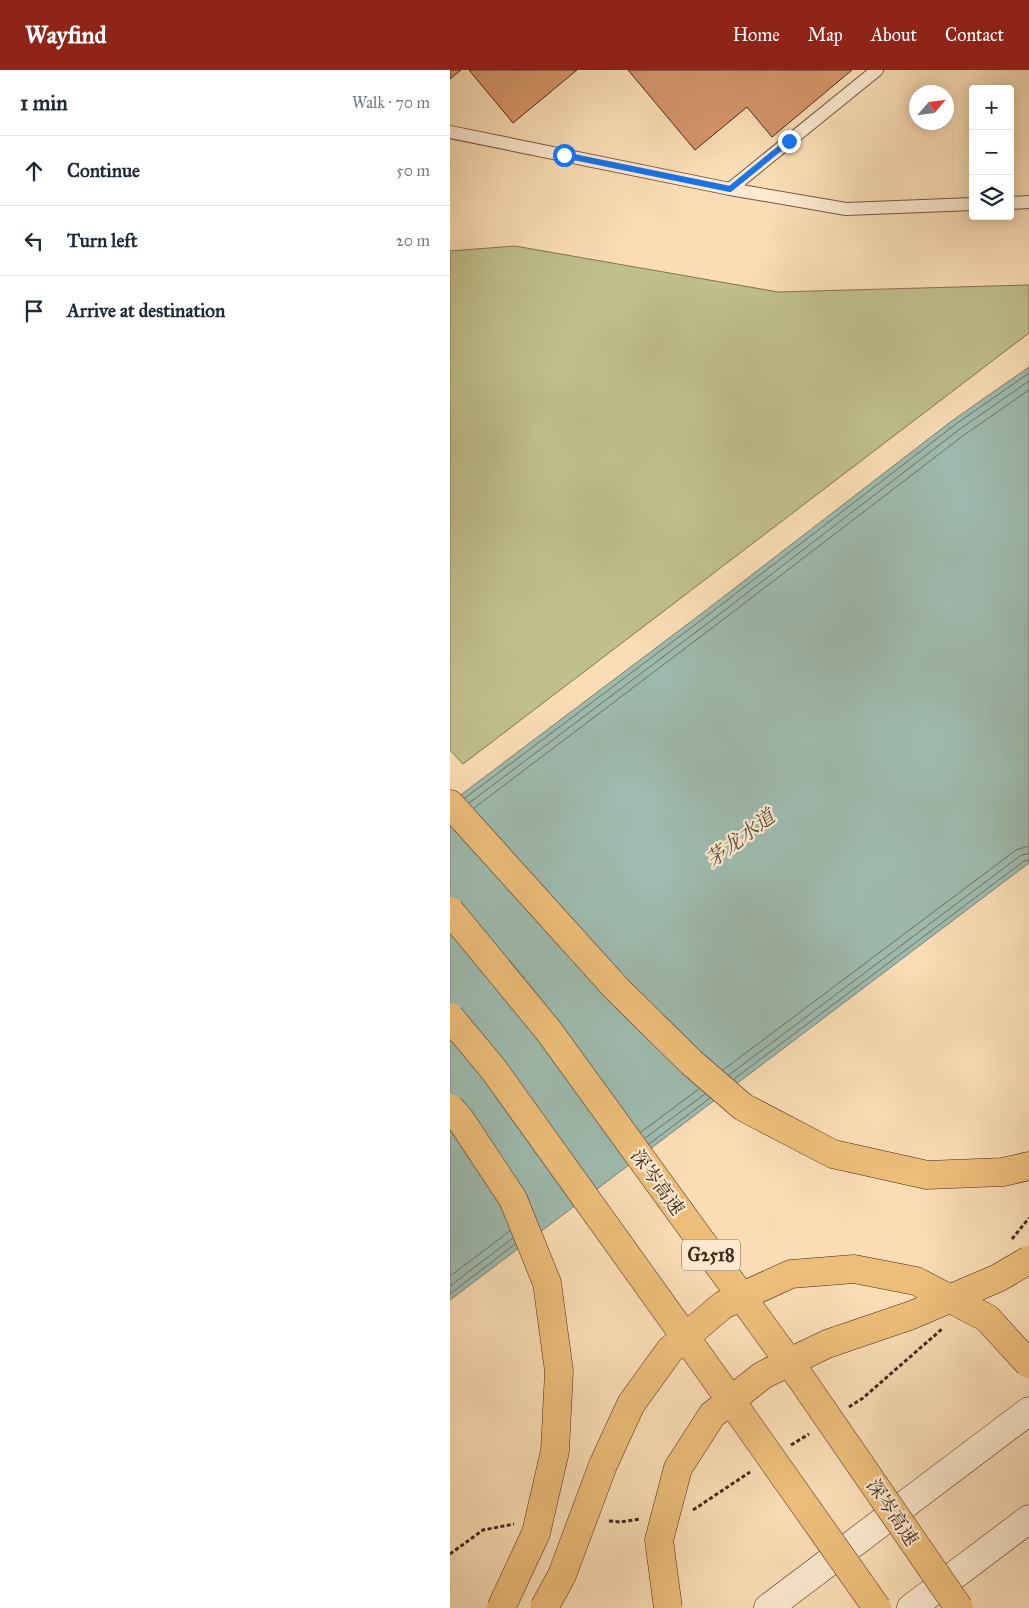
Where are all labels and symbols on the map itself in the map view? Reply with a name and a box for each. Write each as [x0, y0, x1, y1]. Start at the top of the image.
north arrow [909, 85, 954, 130]
route end [778, 130, 801, 153]
route start [553, 144, 576, 167]
water label: 茅龙水道 [701, 803, 782, 872]
street label: 深岑高速 [626, 1145, 689, 1220]
road number: G2518 [682, 1240, 740, 1270]
street label: 深岑高速 [862, 1474, 923, 1550]

